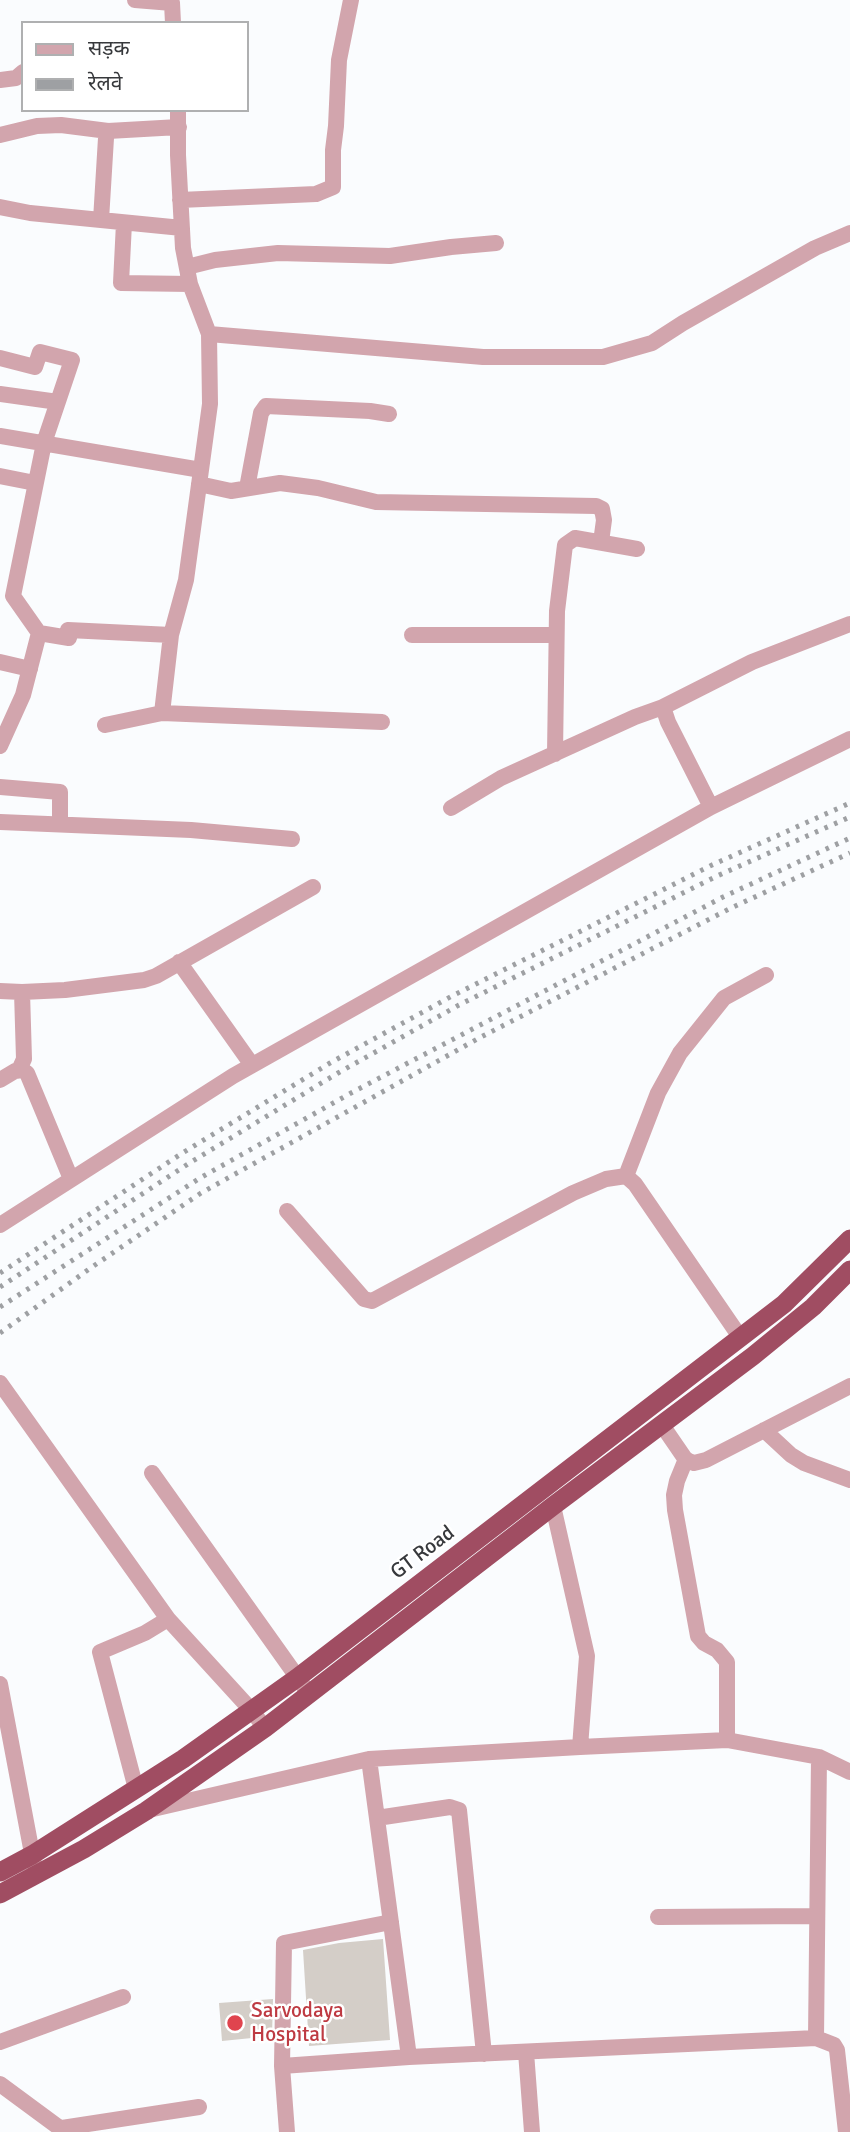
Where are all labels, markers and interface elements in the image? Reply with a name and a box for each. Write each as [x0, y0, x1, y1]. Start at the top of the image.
legend [21, 21, 248, 112]
text: सड़क [88, 35, 130, 61]
text: रेलवे [88, 70, 123, 96]
street label: GT Road [386, 1521, 460, 1585]
place label: Sarvodaya Hospital [251, 1998, 344, 2048]
marker: Sarvodaya Hospital [225, 2013, 245, 2033]

